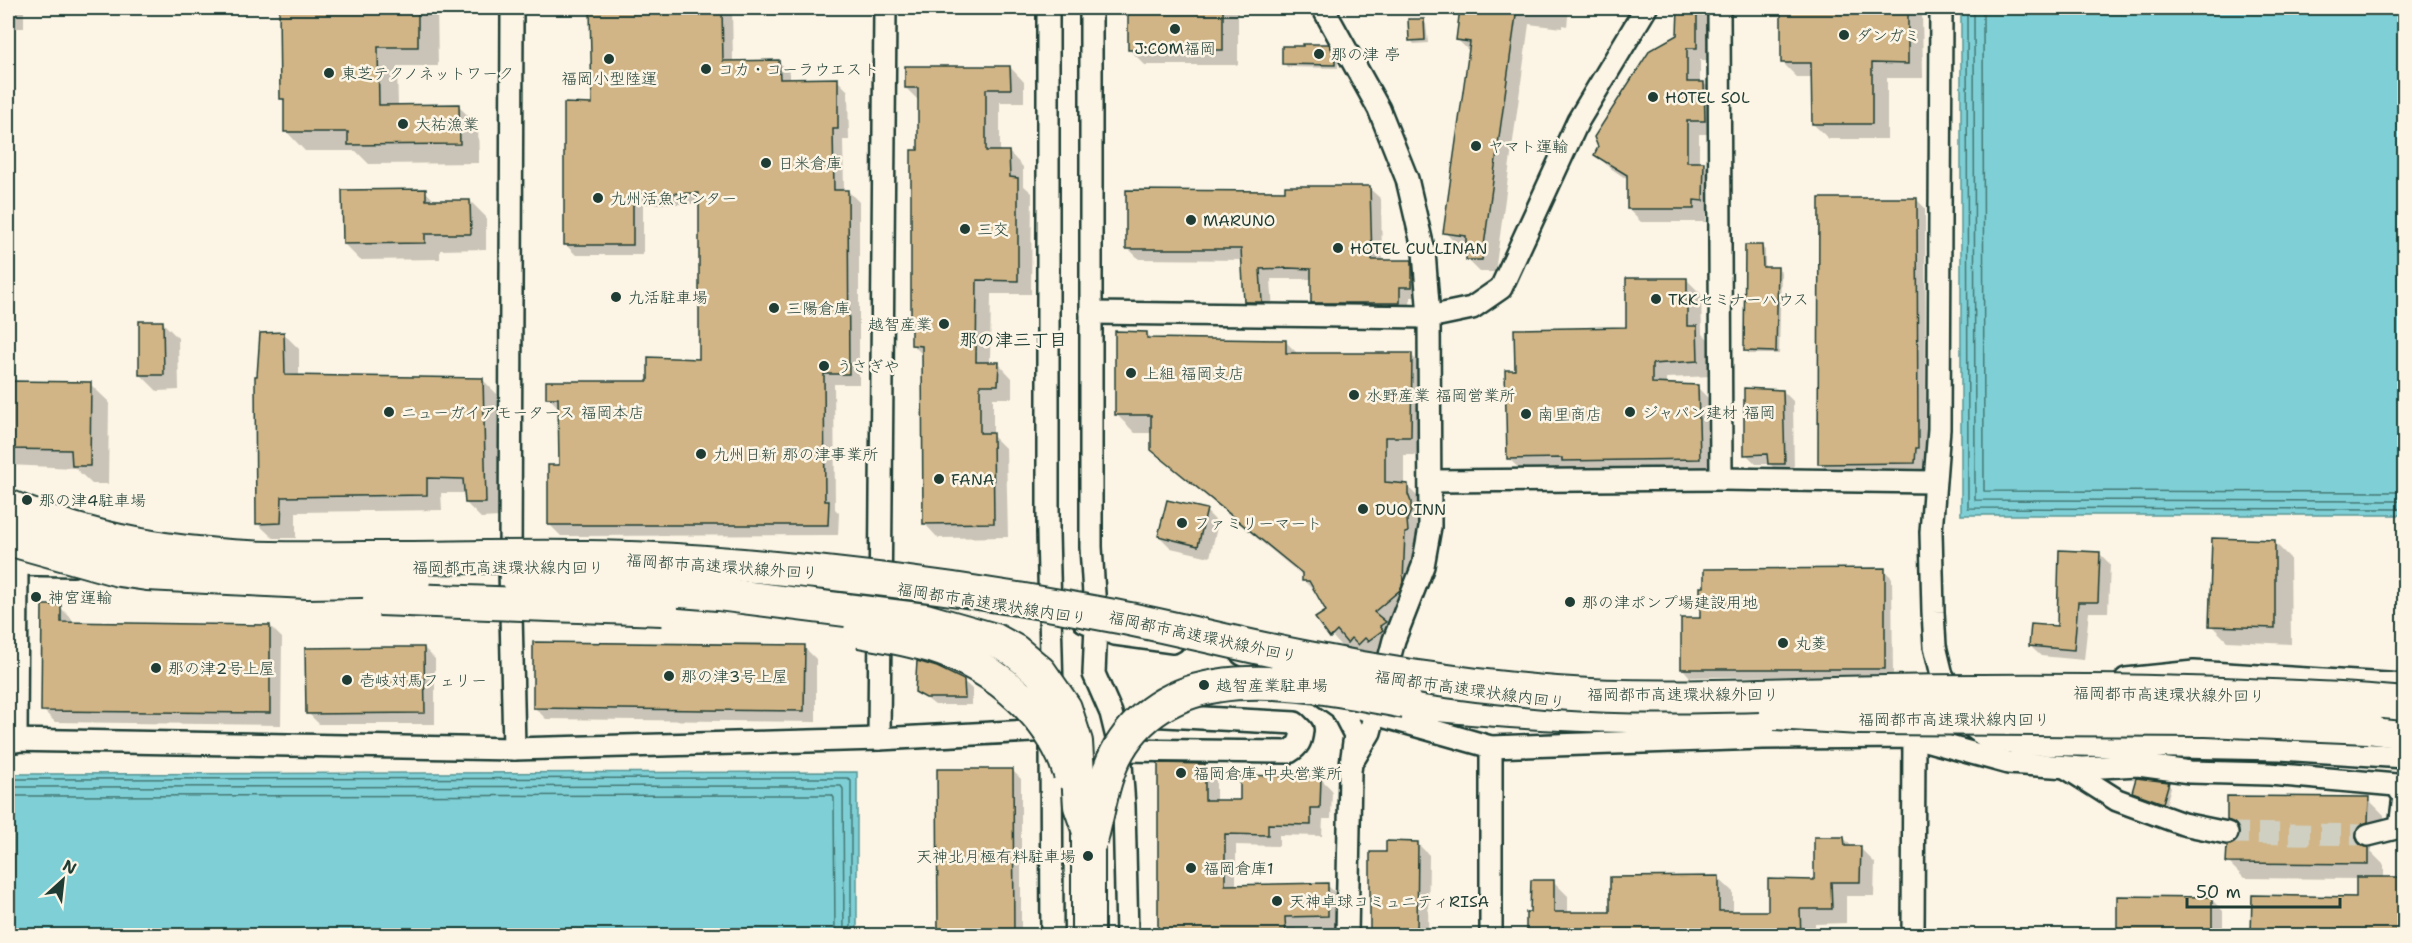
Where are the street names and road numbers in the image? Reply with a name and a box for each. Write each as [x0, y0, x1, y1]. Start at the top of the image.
street label: 福岡都市高速環状線外回り [625, 549, 818, 584]
street label: 福岡都市高速環状線内回り [412, 557, 604, 578]
street label: 福岡都市高速環状線内回り [895, 578, 1088, 629]
street label: 福岡都市高速環状線外回り [1107, 606, 1299, 667]
street label: 福岡都市高速環状線内回り [1373, 666, 1566, 713]
street label: 福岡都市高速環状線外回り [2073, 682, 2265, 707]
street label: 福岡都市高速環状線外回り [1587, 684, 1779, 705]
street label: 福岡都市高速環状線内回り [1858, 709, 2050, 730]

